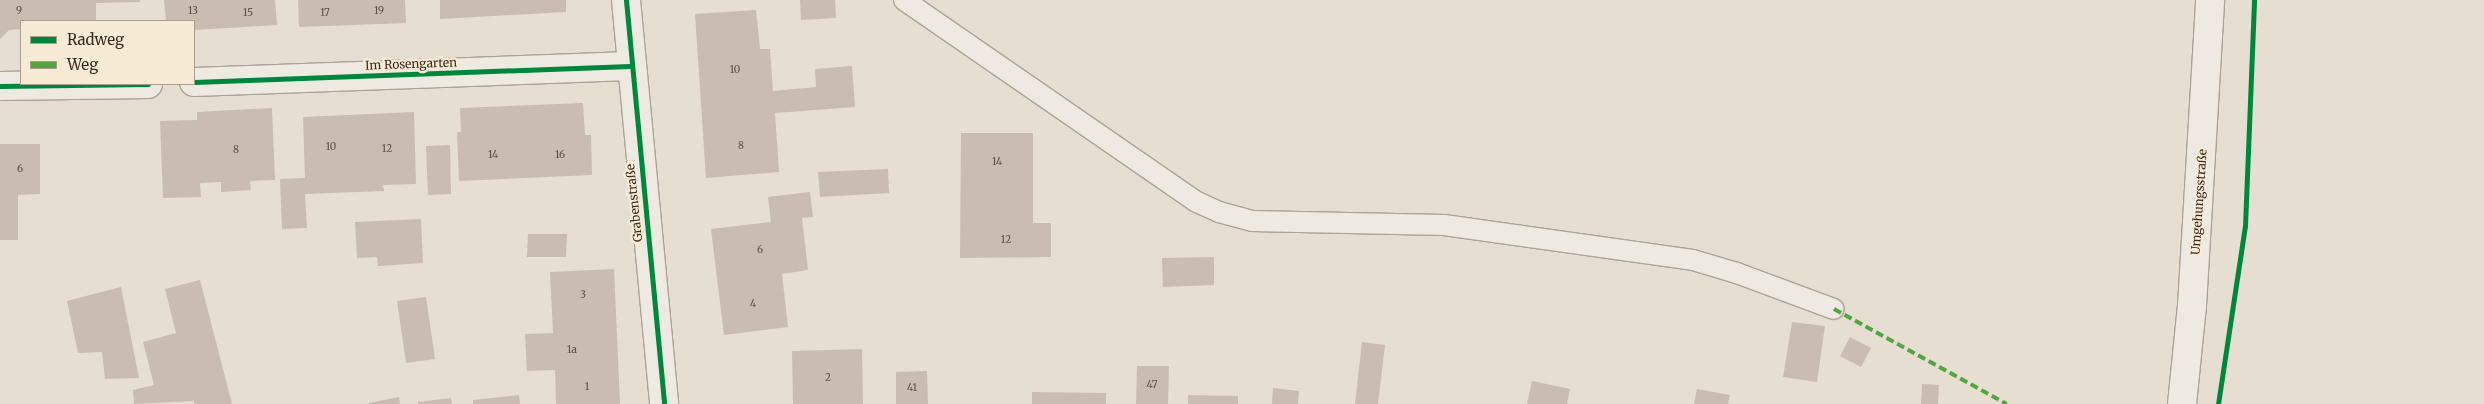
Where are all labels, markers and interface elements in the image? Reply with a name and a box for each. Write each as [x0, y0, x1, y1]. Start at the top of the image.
house number: 9 [16, 5, 22, 17]
house number: 13 [188, 5, 198, 17]
house number: 19 [374, 5, 384, 17]
house number: 15 [243, 7, 253, 19]
house number: 17 [320, 7, 330, 19]
legend [20, 20, 195, 85]
text: Radweg [67, 30, 124, 49]
text: Weg [67, 55, 98, 74]
street label: Im Rosengarten [365, 55, 457, 73]
house number: 10 [730, 64, 740, 76]
house number: 8 [738, 140, 744, 152]
house number: 10 [326, 141, 336, 153]
house number: 12 [382, 143, 392, 155]
house number: 8 [233, 144, 239, 156]
street label: Umgehungsstraße [2188, 148, 2210, 256]
house number: 14 [488, 149, 498, 161]
house number: 16 [555, 149, 565, 161]
house number: 14 [992, 156, 1002, 168]
house number: 6 [17, 163, 23, 175]
street label: Grabenstraße [623, 163, 645, 243]
house number: 12 [1001, 234, 1011, 246]
house number: 6 [757, 244, 763, 256]
house number: 3 [580, 289, 586, 301]
house number: 4 [750, 298, 756, 310]
house number: 1a [567, 344, 577, 356]
house number: 2 [825, 372, 831, 384]
house number: 47 [1147, 379, 1157, 391]
house number: 1 [585, 381, 589, 393]
house number: 41 [907, 382, 917, 394]

